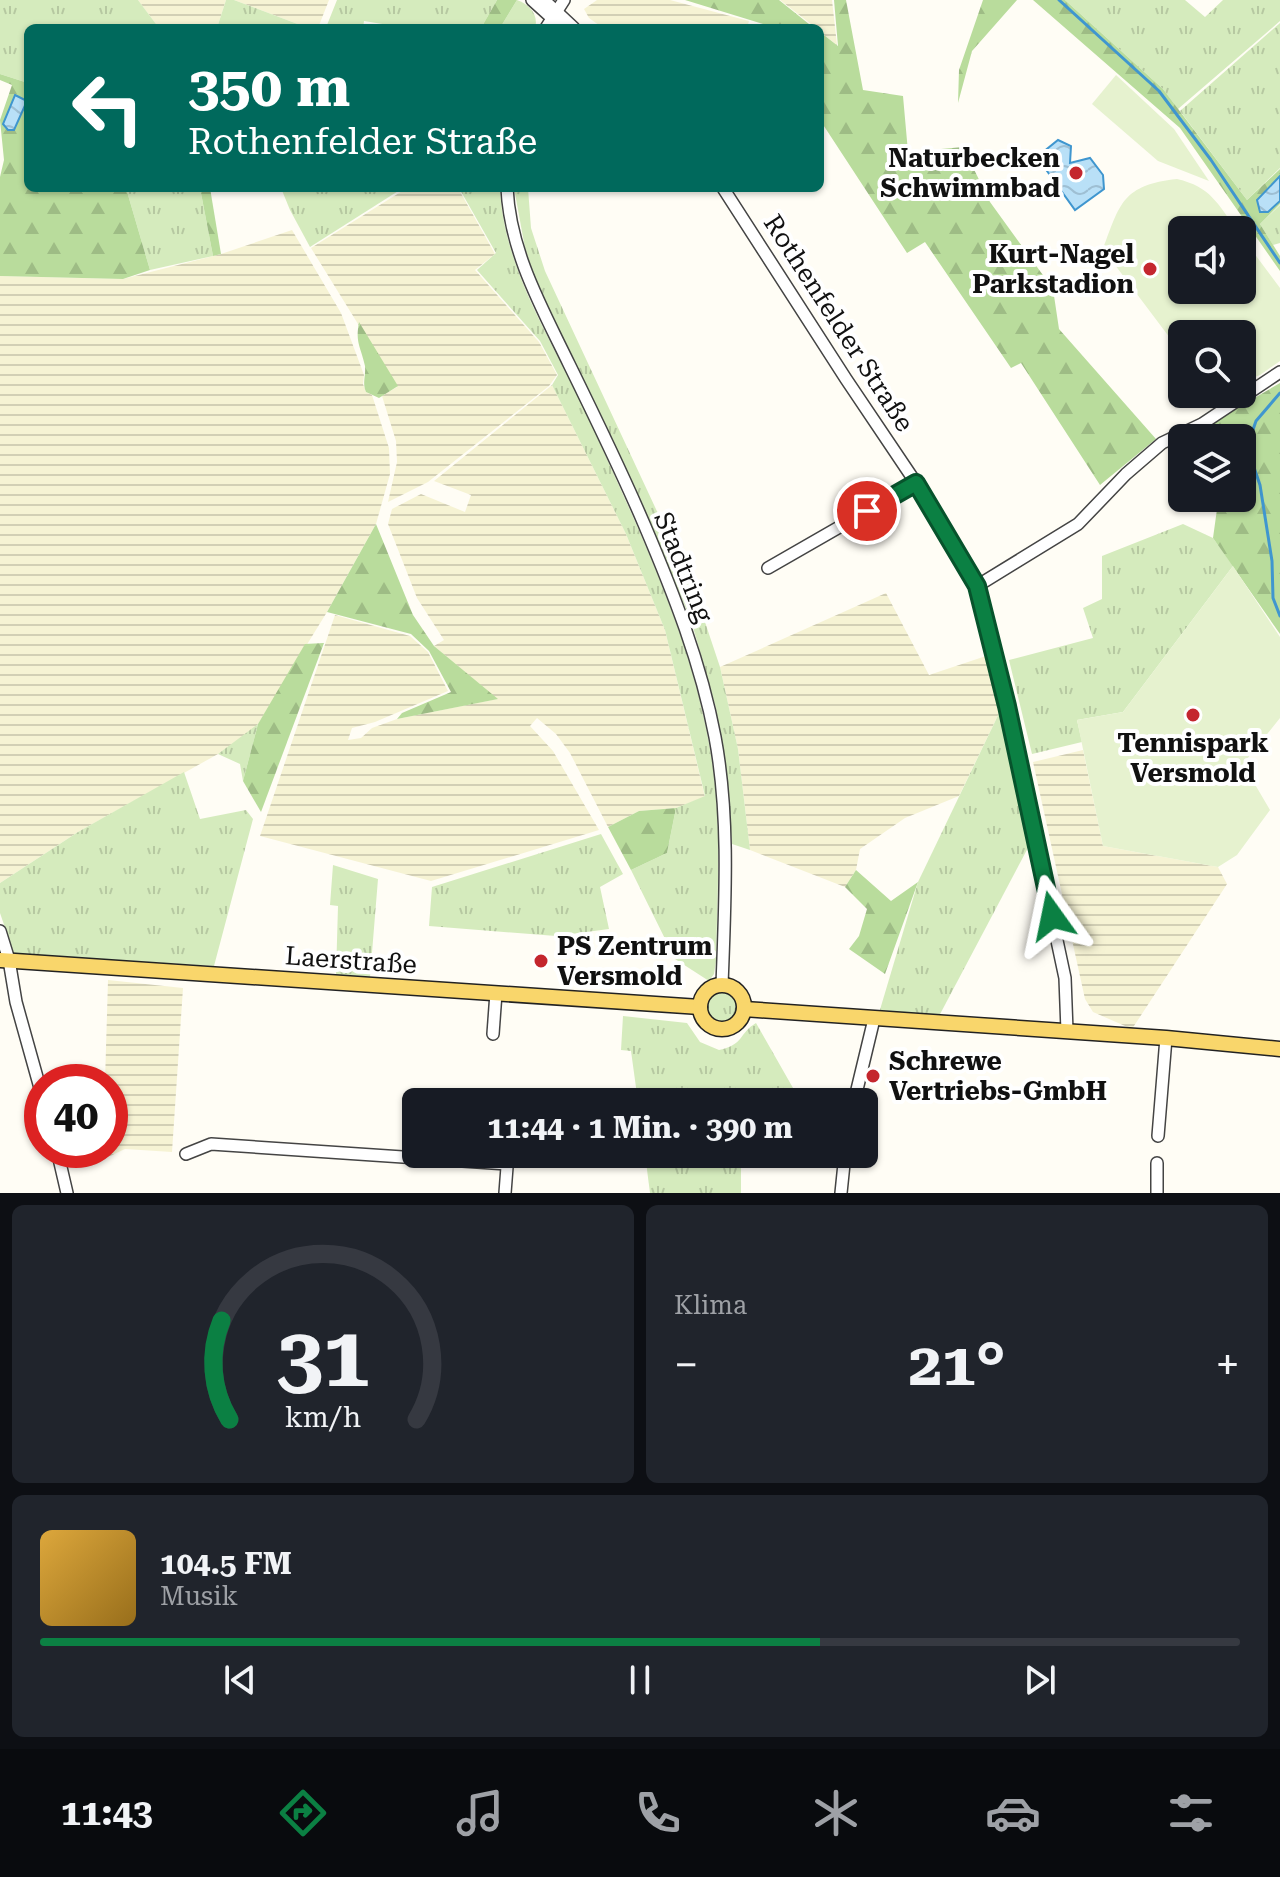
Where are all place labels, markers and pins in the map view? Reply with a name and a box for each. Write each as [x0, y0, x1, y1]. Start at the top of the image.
place label: Naturbecken Schwimmbad [880, 143, 1060, 203]
marker: Naturbecken Schwimmbad [1067, 164, 1085, 182]
place label: Kurt-Nagel Parkstadion [972, 239, 1134, 299]
marker: Kurt-Nagel Parkstadion [1141, 260, 1159, 278]
pin [833, 477, 901, 545]
marker: Tennispark Versmold [1184, 706, 1202, 724]
place label: Tennispark Versmold [1117, 728, 1269, 788]
place label: PS Zentrum Versmold [557, 931, 712, 991]
marker: PS Zentrum Versmold [532, 952, 550, 970]
place label: Schrewe Vertriebs-GmbH [889, 1046, 1107, 1106]
marker: Schrewe Vertriebs-GmbH [864, 1067, 882, 1085]

